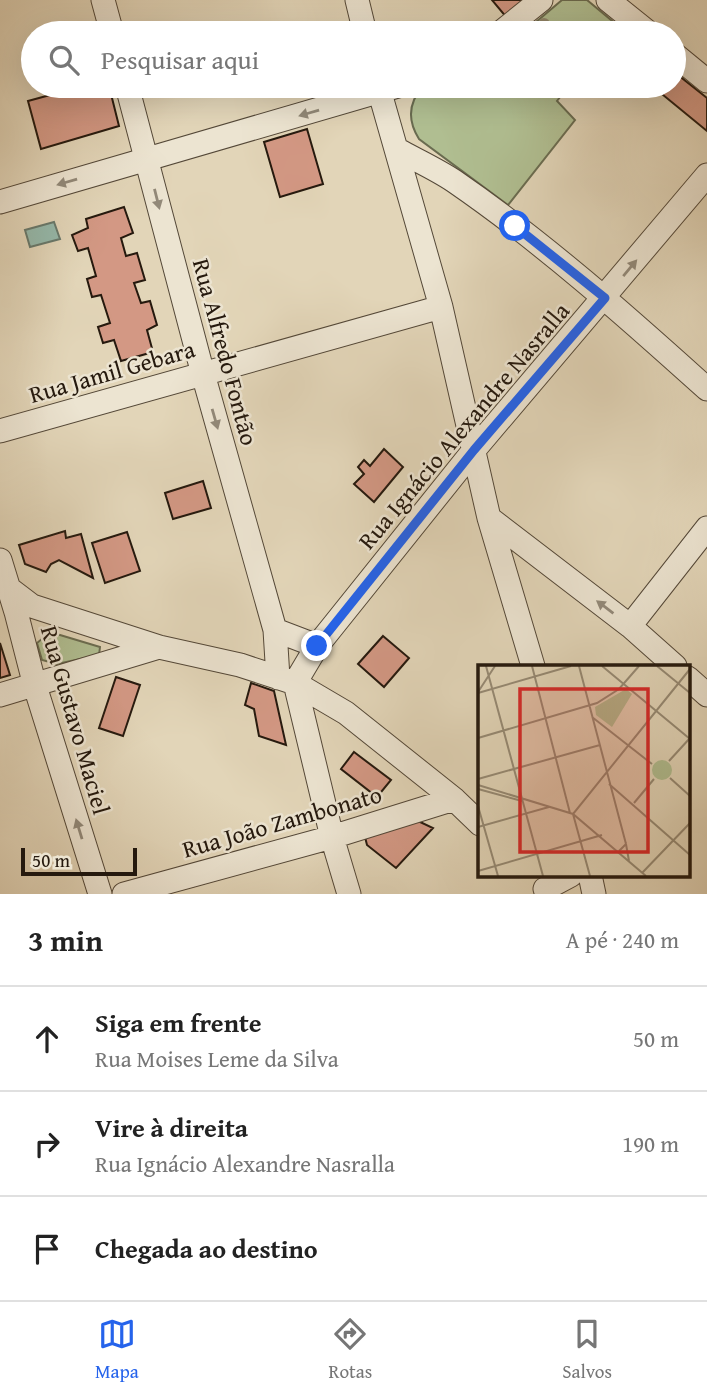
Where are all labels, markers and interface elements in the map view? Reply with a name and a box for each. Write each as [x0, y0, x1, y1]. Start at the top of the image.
search box [21, 21, 686, 98]
text: Pesquisar aqui [101, 40, 259, 79]
icon: search [45, 41, 83, 79]
one-way arrow [299, 108, 320, 118]
one-way arrow [56, 178, 77, 188]
one-way arrow [152, 188, 163, 210]
route start [499, 210, 530, 241]
street label: Rua Alfredo Fontão [184, 255, 267, 449]
one-way arrow [622, 259, 637, 277]
street label: Rua Ignácio Alexandre Nasralla [350, 294, 578, 557]
street label: Rua Jamil Gebara [25, 331, 199, 412]
one-way arrow [211, 409, 221, 430]
one-way arrow [596, 600, 614, 614]
street label: Rua Gustavo Maciel [32, 621, 119, 819]
route end [301, 630, 332, 661]
inset map [478, 665, 690, 876]
street label: Rua João Zambonato [178, 776, 386, 867]
one-way arrow [73, 818, 84, 839]
scale bar [21, 845, 136, 877]
text: 50 m [32, 846, 70, 874]
text: 3 min [28, 918, 103, 962]
text: A pé · 240 m [566, 923, 679, 956]
text: Siga em frente [95, 1003, 262, 1042]
icon: ahead [28, 1020, 66, 1058]
text: 50 m [633, 1022, 679, 1055]
text: Rua Moises Leme da Silva [95, 1042, 339, 1075]
text: Vire à direita [95, 1108, 248, 1147]
icon: right [28, 1125, 66, 1163]
text: 190 m [622, 1127, 679, 1160]
text: Rua Ignácio Alexandre Nasralla [95, 1147, 395, 1180]
text: Chegada ao destino [95, 1229, 318, 1268]
icon: arrive [28, 1230, 66, 1268]
tab: Mapa [95, 1315, 139, 1385]
tab: Rotas [328, 1315, 372, 1385]
tab: Salvos [562, 1315, 612, 1385]

